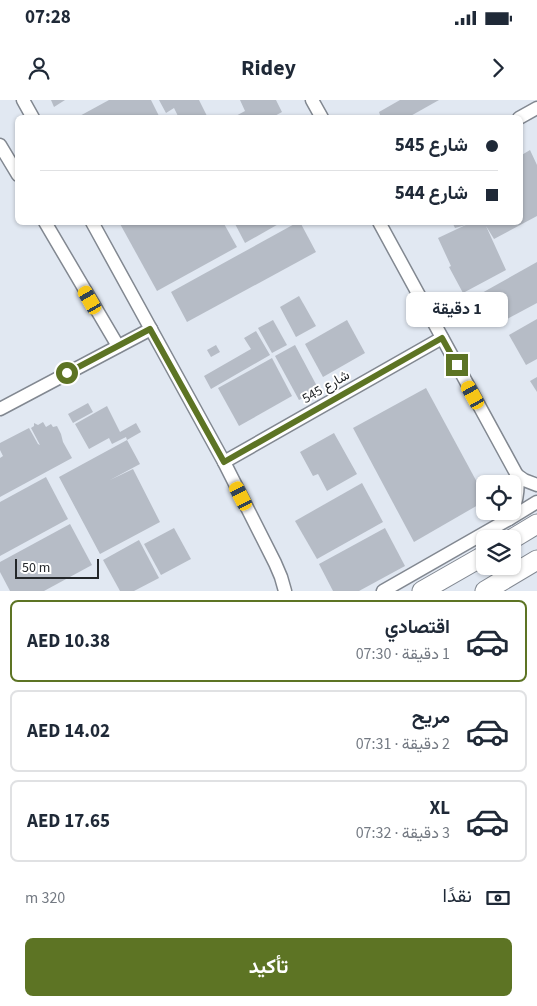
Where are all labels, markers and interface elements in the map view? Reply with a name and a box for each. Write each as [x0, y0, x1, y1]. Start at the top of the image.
text: 07:28 [25, 4, 71, 31]
text: Ridey [241, 52, 296, 84]
icon: person [25, 54, 53, 82]
icon: forward [484, 54, 512, 82]
text: شارع 545 [395, 132, 468, 159]
text: شارع 544 [395, 180, 468, 207]
car [76, 283, 103, 317]
callout: 1 دقيقة [406, 292, 508, 328]
text: 1 دقيقة [432, 298, 482, 320]
route end [446, 354, 468, 376]
route start [56, 362, 78, 384]
street label: شارع 545 [299, 365, 353, 409]
car [459, 378, 486, 412]
map controls [476, 475, 521, 575]
button: locate [476, 475, 521, 520]
car [227, 479, 254, 513]
button: layers [476, 530, 521, 575]
scale bar [15, 556, 99, 579]
text: 50 m [22, 558, 50, 578]
text: اقتصادي [385, 614, 450, 641]
icon: car [465, 619, 510, 664]
text: AED 10.38 [27, 628, 110, 655]
text: 1 دقيقة · 07:30 [356, 643, 450, 665]
text: مريح [412, 704, 450, 731]
icon: car [465, 709, 510, 754]
text: AED 14.02 [27, 718, 110, 745]
text: 2 دقيقة · 07:31 [356, 733, 450, 755]
text: XL [429, 795, 450, 822]
icon: car [465, 799, 510, 844]
text: AED 17.65 [27, 808, 110, 835]
text: 3 دقيقة · 07:32 [356, 822, 450, 844]
text: نقدًا [443, 883, 472, 910]
icon: cash [484, 884, 512, 912]
text: 320 m [25, 887, 65, 909]
button: تأكيد [25, 938, 512, 996]

